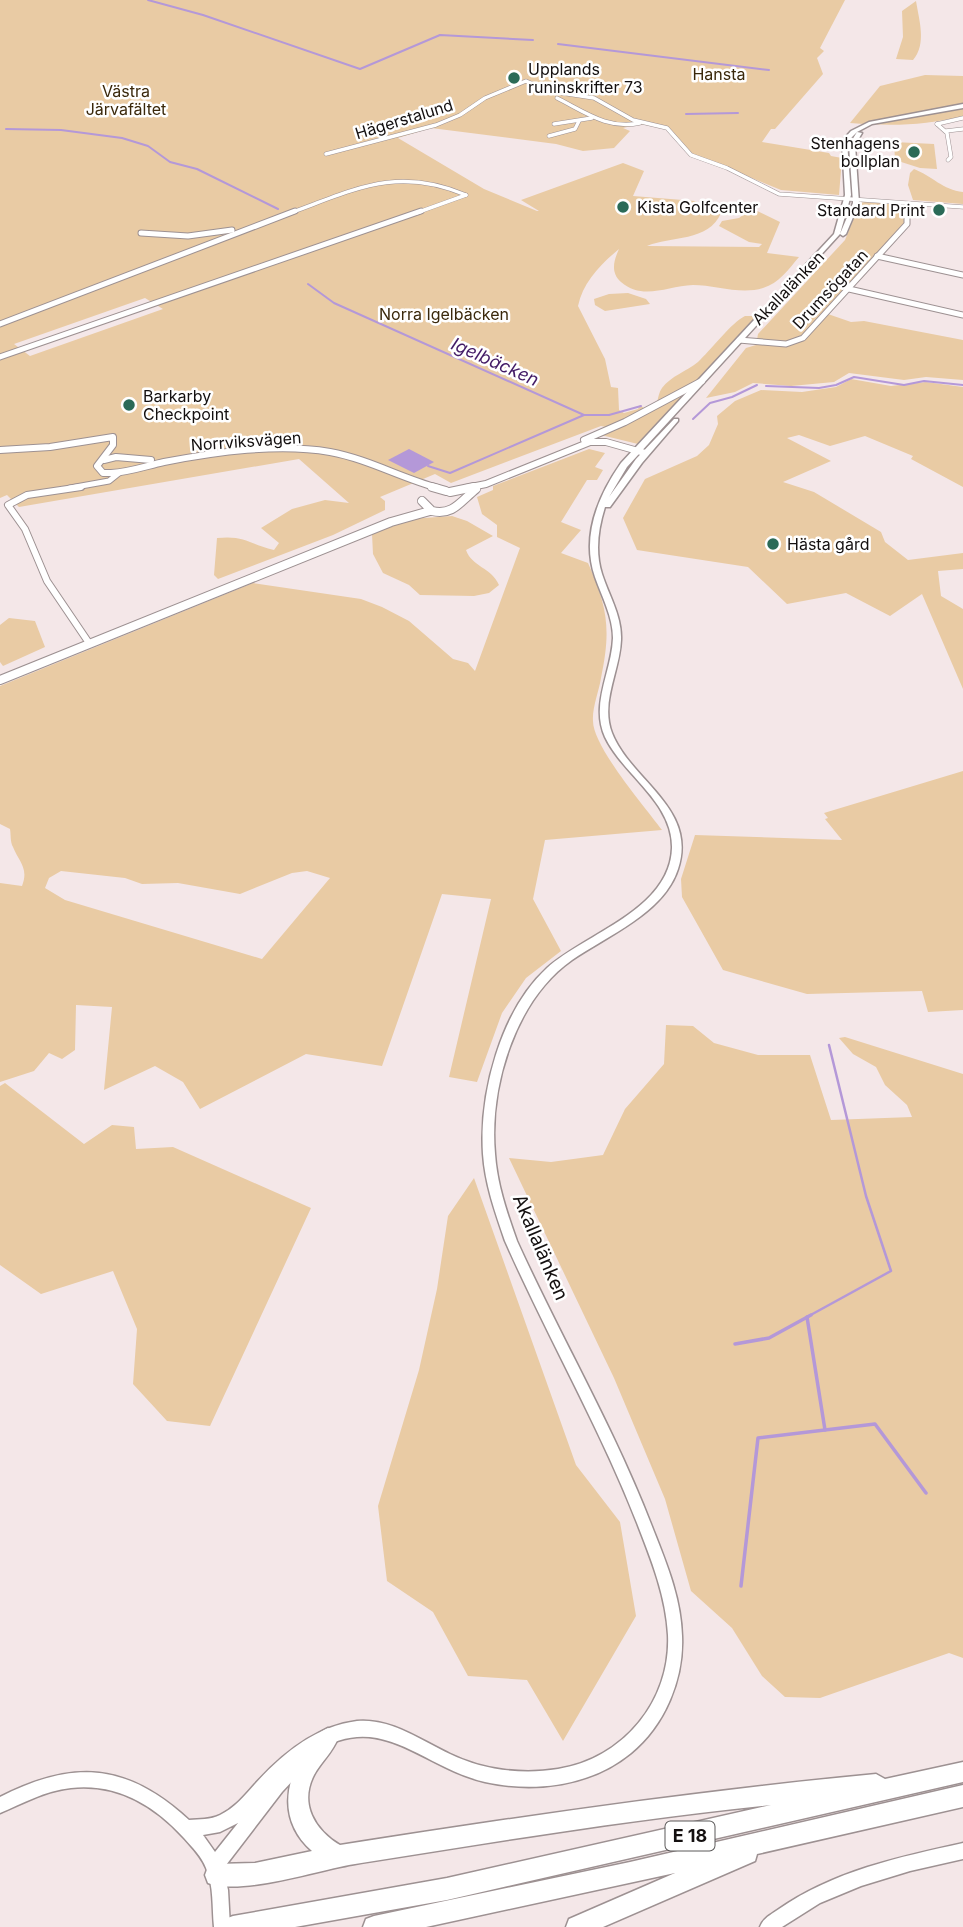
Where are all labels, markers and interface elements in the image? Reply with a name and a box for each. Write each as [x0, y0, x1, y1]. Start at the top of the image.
place label: Upplands runinskrifter 73 [528, 59, 643, 97]
park label: Hansta [692, 64, 746, 84]
marker: Upplands runinskrifter 73 [506, 70, 522, 86]
park label: Västra Järvafältet [86, 81, 166, 119]
street label: Hägerstalund [353, 95, 455, 143]
place label: Stenhagens bollplan [810, 133, 900, 171]
marker: Stenhagens bollplan [906, 144, 922, 160]
place label: Kista Golfcenter [637, 197, 758, 217]
marker: Kista Golfcenter [615, 199, 631, 215]
place label: Standard Print [817, 200, 925, 220]
marker: Standard Print [931, 202, 947, 218]
street label: Drumsögatan [788, 245, 872, 333]
street label: Akallalänken [748, 247, 828, 329]
park label: Norra Igelbäcken [379, 304, 509, 324]
water label: Igelbäcken [448, 333, 542, 390]
place label: Barkarby Checkpoint [143, 386, 229, 424]
marker: Barkarby Checkpoint [121, 397, 137, 413]
street label: Norrviksvägen [190, 427, 302, 455]
place label: Hästa gård [787, 534, 869, 554]
marker: Hästa gård [765, 536, 781, 552]
street label: Akallalänken [508, 1191, 573, 1304]
road number: E 18 [666, 1822, 714, 1850]

